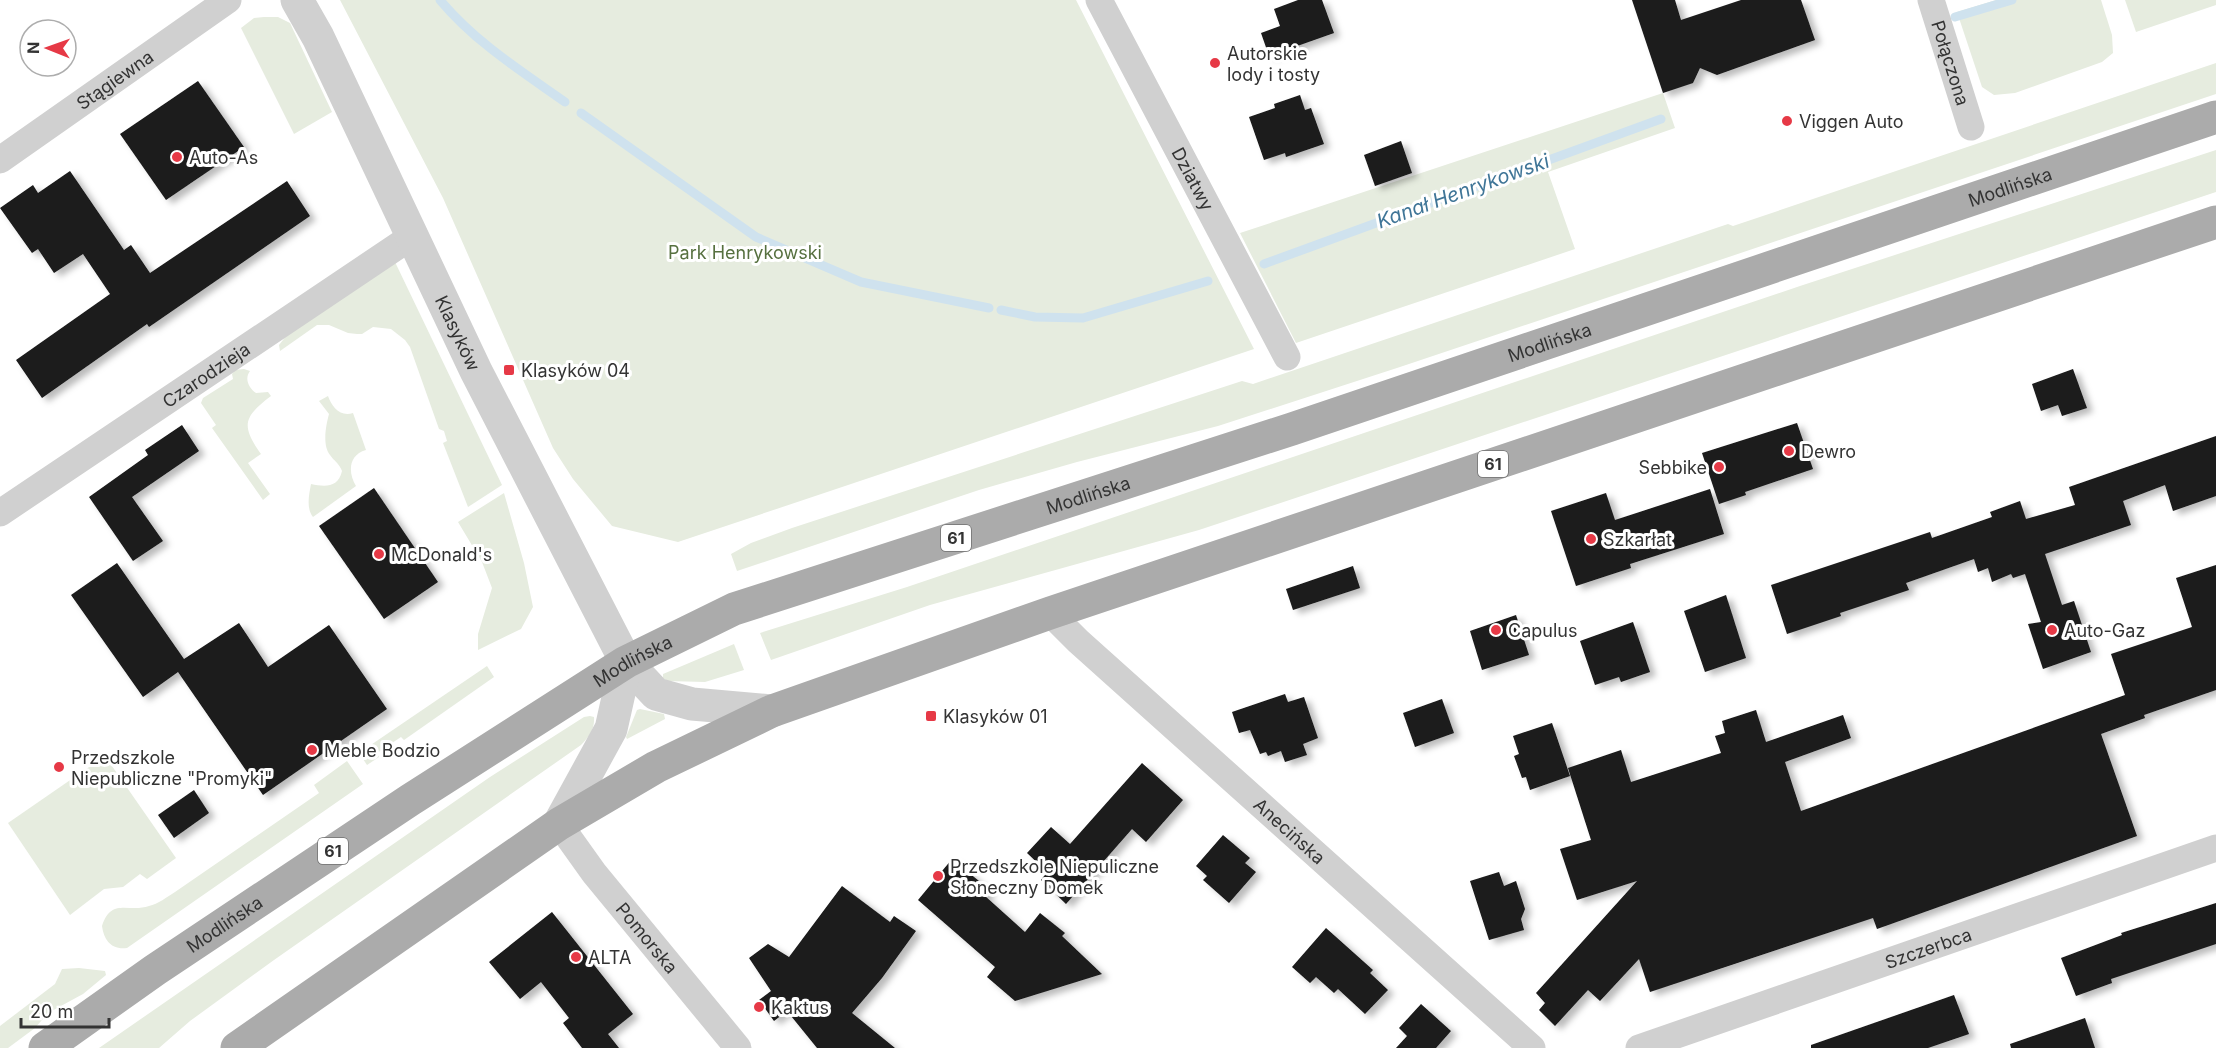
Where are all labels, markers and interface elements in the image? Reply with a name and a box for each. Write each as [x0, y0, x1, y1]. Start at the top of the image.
north arrow [18, 18, 78, 78]
street label: Połączona [1928, 18, 1974, 108]
text: N [23, 41, 43, 54]
place label: Autorskie lody i tosty [1227, 43, 1320, 85]
street label: Stągiewna [72, 46, 157, 114]
marker: Autorskie lody i tosty [1208, 56, 1222, 70]
place label: Viggen Auto [1799, 111, 1904, 132]
marker: Viggen Auto [1780, 114, 1794, 128]
street label: Dziatwy [1168, 144, 1218, 214]
place label: Auto-As [189, 147, 258, 168]
water label: Kanał Henrykowski [1373, 148, 1554, 233]
marker: Auto-As [170, 150, 184, 164]
street label: Modlińska [1965, 163, 2054, 210]
park label: Park Henrykowski [668, 242, 822, 263]
street label: Klasyków [431, 292, 485, 374]
street label: Modlińska [1505, 318, 1594, 366]
street label: Czarodzieja [158, 338, 254, 412]
place label: Klasyków 04 [521, 360, 630, 381]
marker: Klasyków 04 [502, 363, 516, 377]
place label: Dewro [1801, 441, 1856, 462]
marker: Dewro [1782, 444, 1796, 458]
road number: 61 [1478, 451, 1508, 477]
place label: Sebbike [1639, 457, 1707, 478]
marker: Sebbike [1712, 460, 1726, 474]
street label: Modlińska [1043, 471, 1133, 518]
road number: 61 [941, 525, 971, 551]
place label: Szkarłat [1603, 529, 1672, 550]
marker: Szkarłat [1584, 532, 1598, 546]
place label: McDonald's [391, 544, 492, 565]
marker: McDonald's [372, 547, 386, 561]
place label: Capulus [1508, 620, 1577, 641]
place label: Auto-Gaz [2064, 620, 2145, 641]
marker: Capulus [1489, 623, 1503, 637]
marker: Auto-Gaz [2045, 623, 2059, 637]
street label: Modlińska [589, 631, 675, 691]
place label: Klasyków 01 [943, 706, 1048, 727]
marker: Klasyków 01 [924, 709, 938, 723]
place label: Meble Bodzio [324, 740, 440, 761]
marker: Meble Bodzio [305, 743, 319, 757]
place label: Przedszkole Niepubliczne "Promyki" [71, 747, 272, 789]
marker: Przedszkole Niepubliczne "Promyki" [52, 760, 66, 774]
street label: Anecińska [1250, 794, 1330, 868]
road number: 61 [318, 838, 348, 864]
place label: Przedszkole Niepuliczne Słoneczny Domek [950, 856, 1159, 898]
marker: Przedszkole Niepuliczne Słoneczny Domek [931, 869, 945, 883]
street label: Modlińska [182, 891, 266, 957]
street label: Pomorska [612, 898, 682, 977]
street label: Szczerbca [1882, 923, 1974, 972]
place label: ALTA [588, 947, 631, 968]
marker: ALTA [569, 950, 583, 964]
scale bar [21, 991, 110, 1029]
place label: Kaktus [771, 997, 829, 1018]
marker: Kaktus [752, 1000, 766, 1014]
text: 20 m [30, 1001, 73, 1022]

